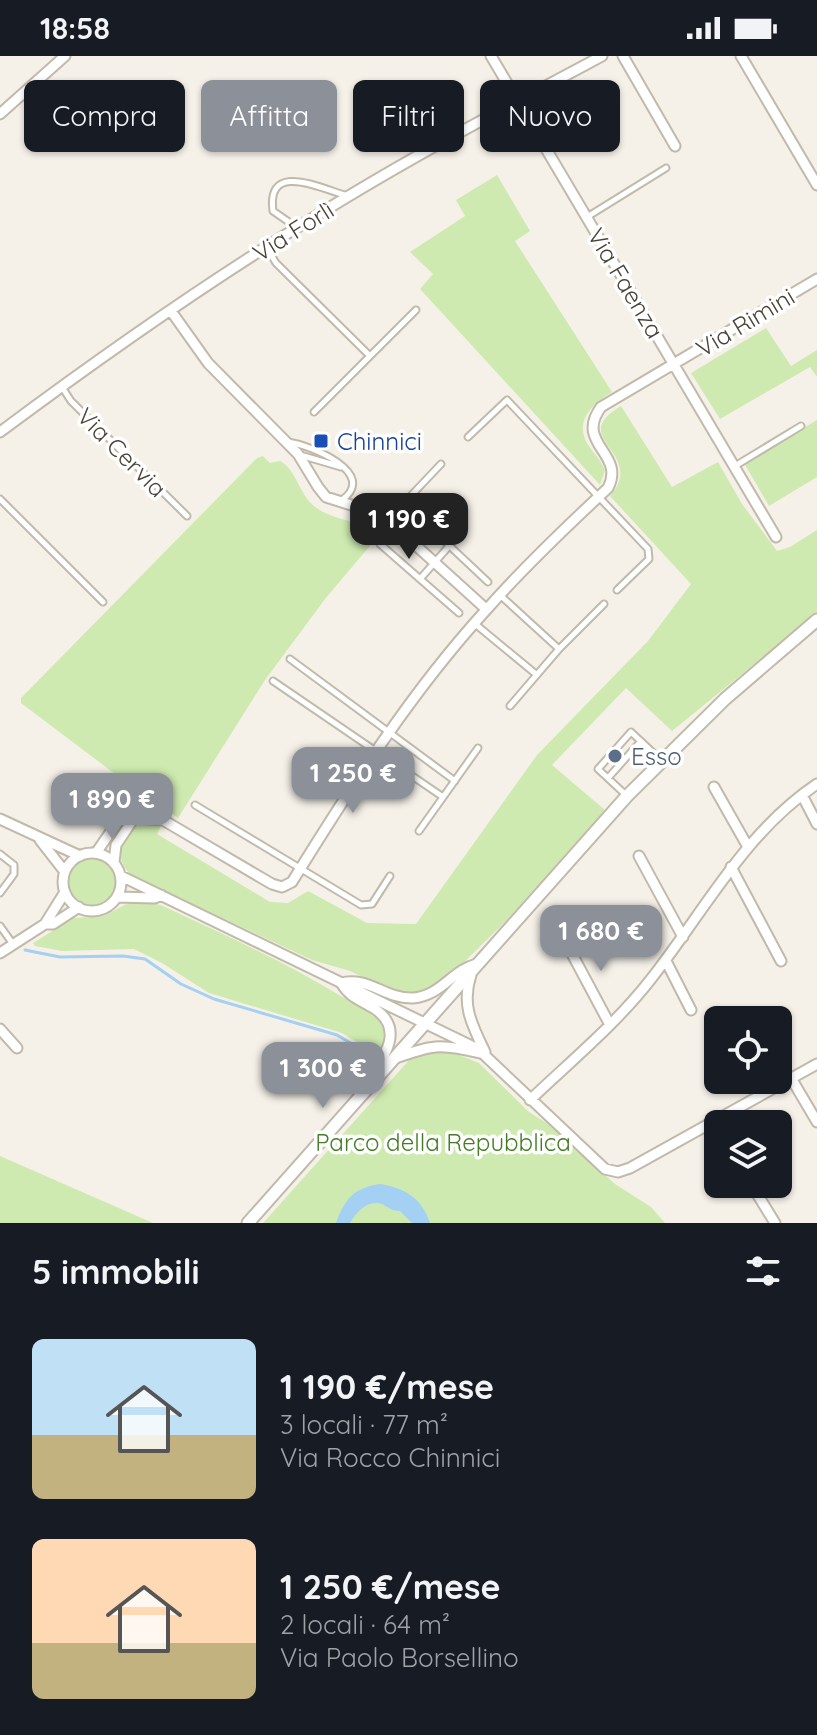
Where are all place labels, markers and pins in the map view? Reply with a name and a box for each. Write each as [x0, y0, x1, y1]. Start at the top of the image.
place label: Chinnici [337, 426, 422, 456]
marker: Chinnici [312, 432, 330, 450]
pin: 1 190 € [335, 493, 483, 561]
place label: Esso [631, 741, 682, 771]
pin: 1 250 € [279, 747, 427, 815]
marker: Esso [606, 747, 624, 765]
pin: 1 890 € [38, 773, 186, 841]
pin: 1 680 € [527, 905, 675, 973]
pin: 1 300 € [249, 1042, 397, 1110]

